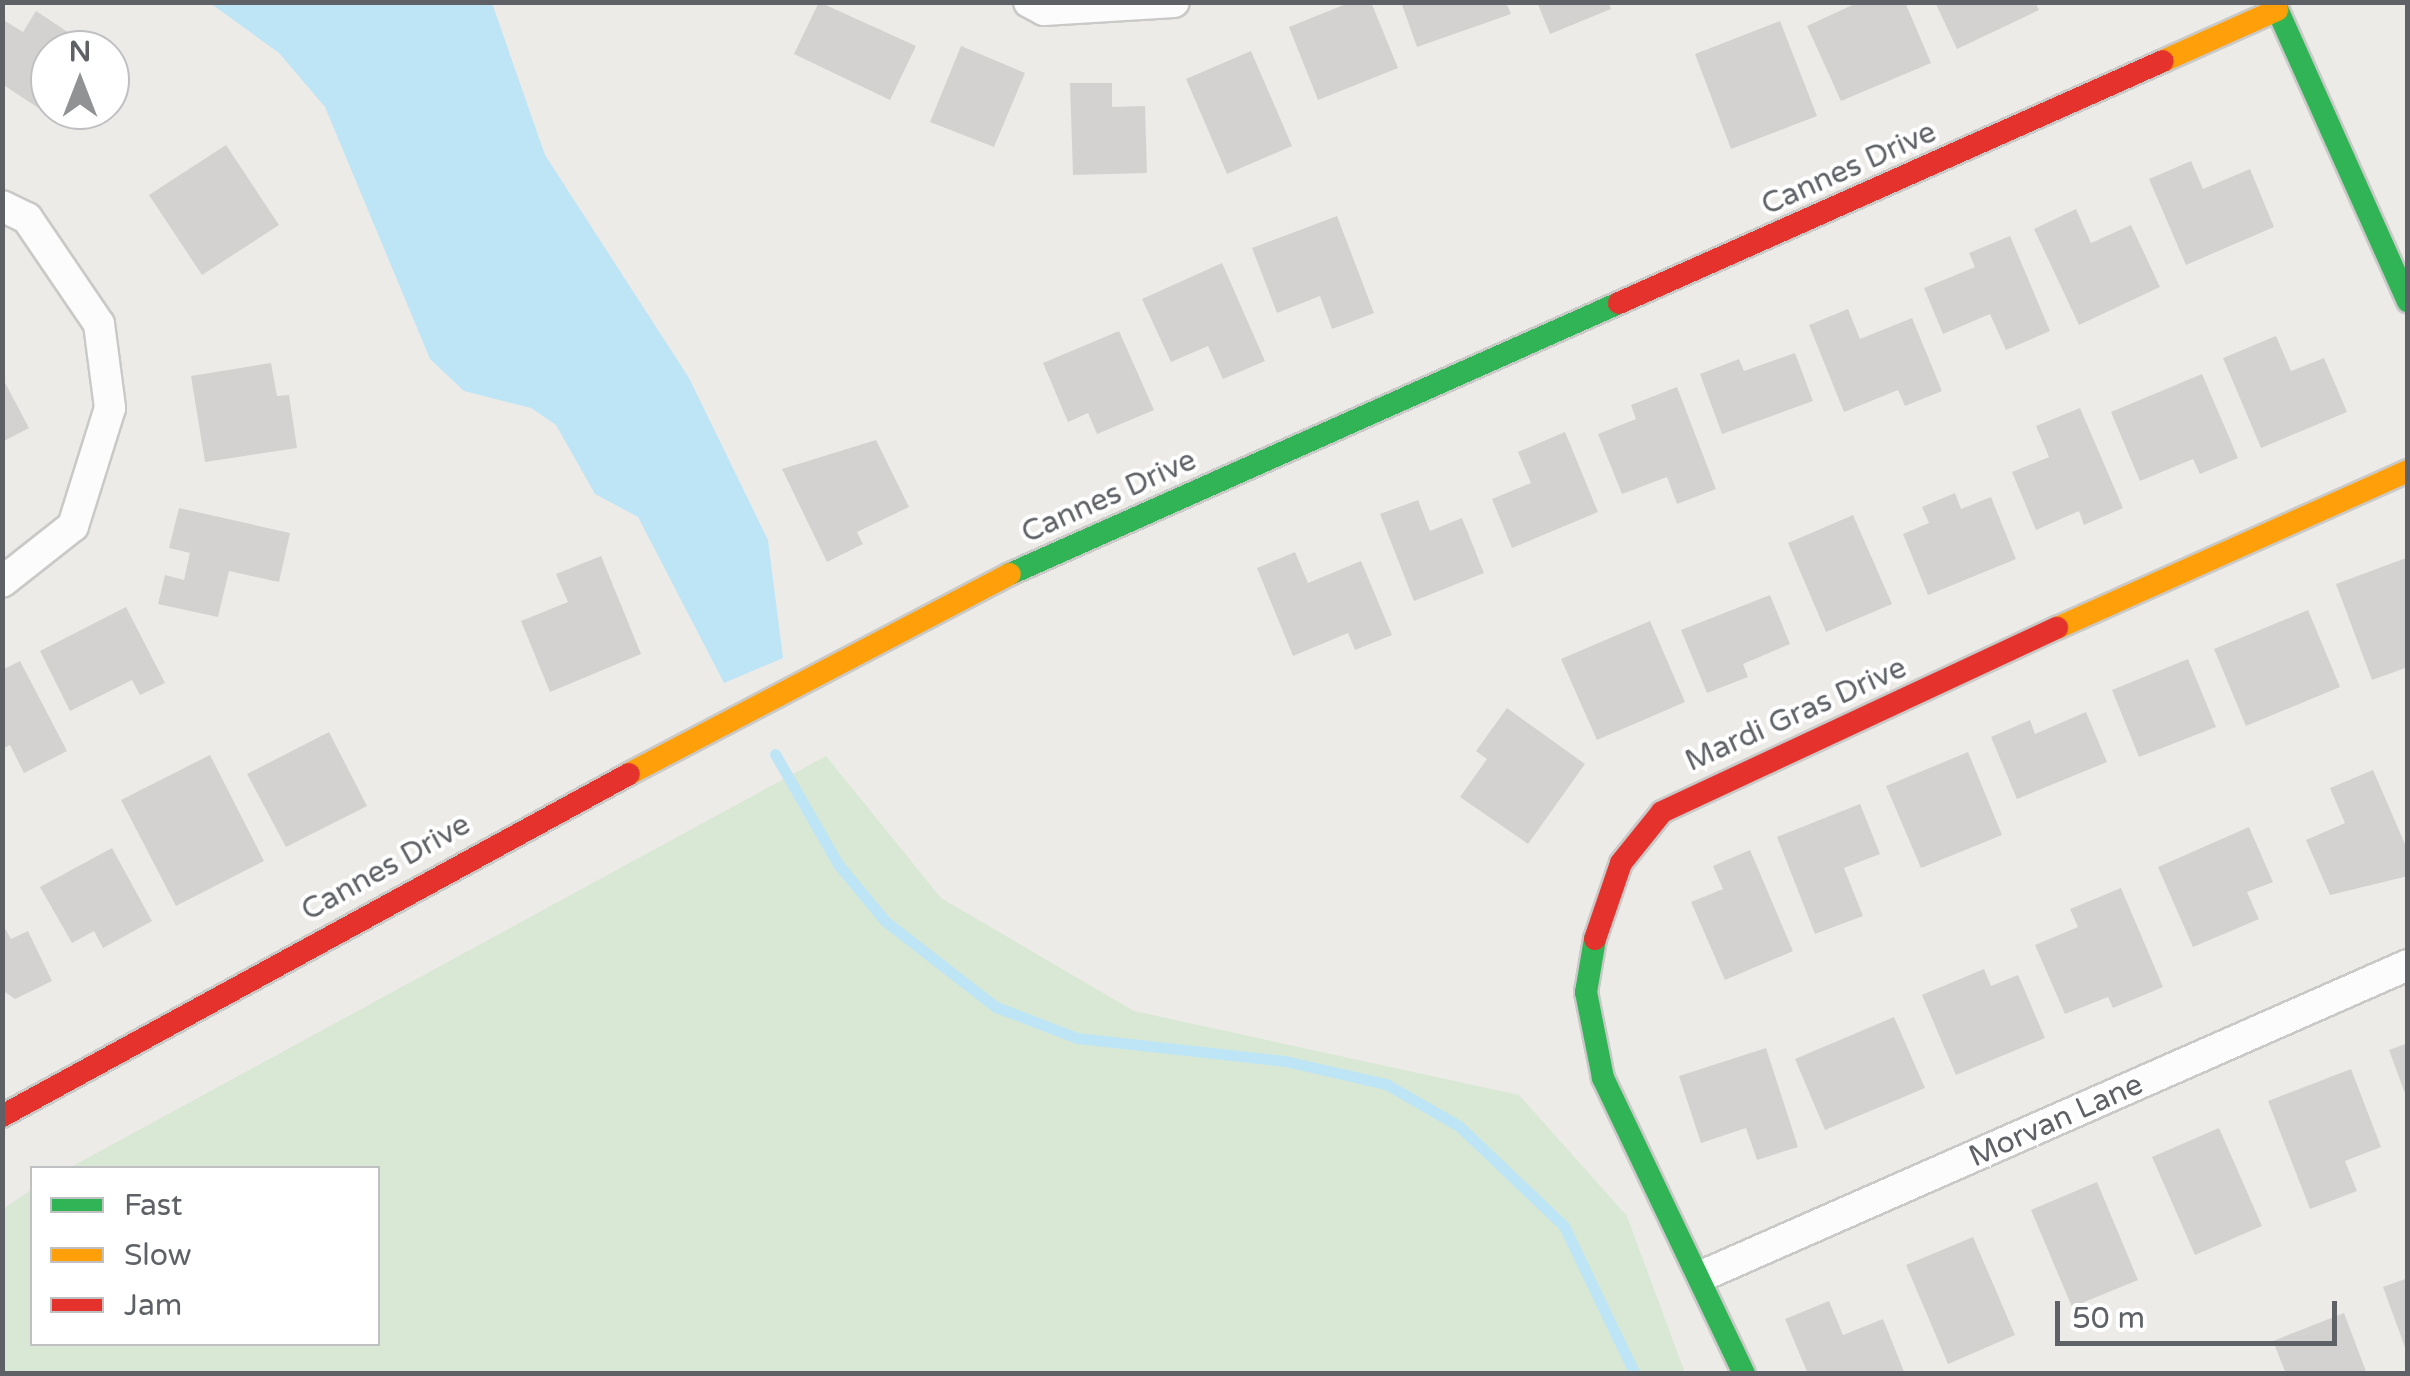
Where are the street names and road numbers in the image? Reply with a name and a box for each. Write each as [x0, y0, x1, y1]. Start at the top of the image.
street label: Cannes Drive [1756, 114, 1942, 224]
street label: Cannes Drive [1016, 442, 1202, 552]
street label: Mardi Gras Drive [1680, 650, 1912, 780]
street label: Cannes Drive [295, 807, 477, 929]
street label: Morvan Lane [1964, 1067, 2148, 1175]

